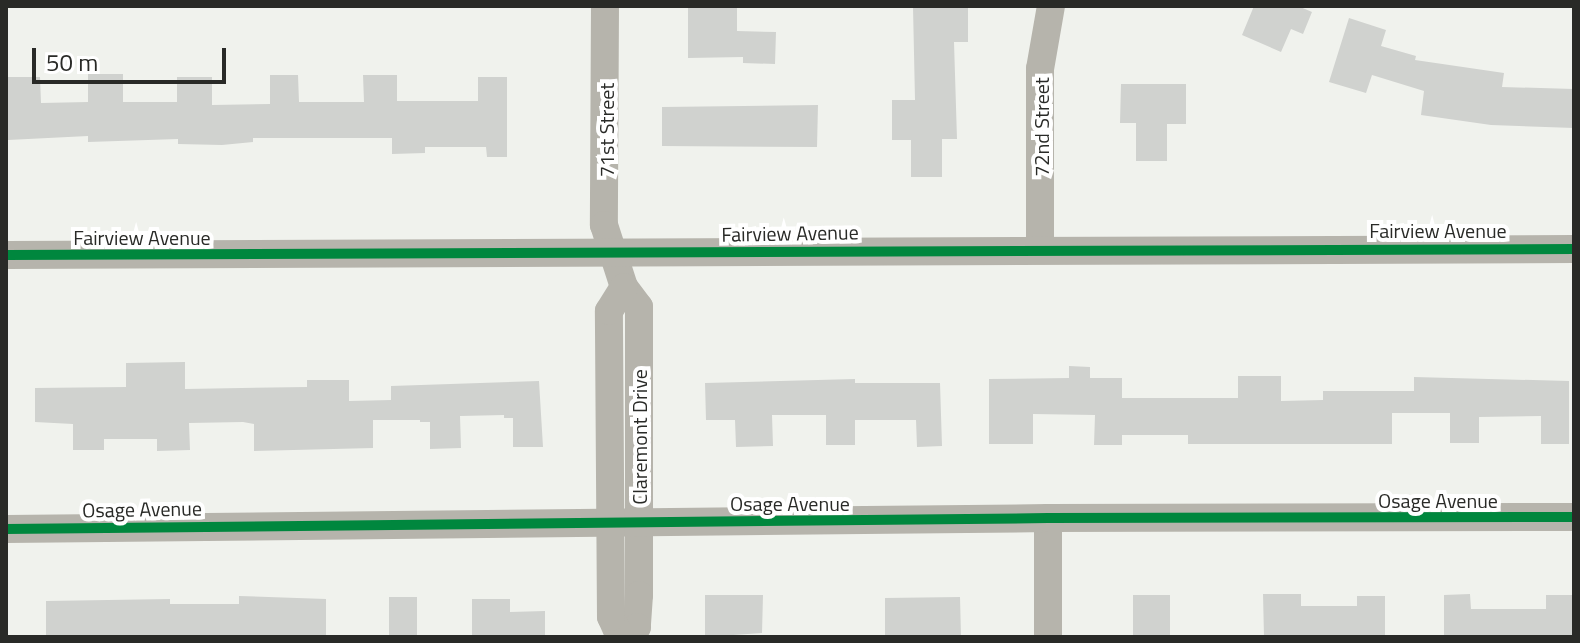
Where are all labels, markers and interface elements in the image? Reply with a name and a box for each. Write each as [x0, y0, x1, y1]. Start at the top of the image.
scale bar [36, 32, 230, 82]
text: 50 m [46, 44, 98, 80]
street label: 72nd Street [1029, 77, 1053, 177]
street label: 71st Street [594, 83, 618, 177]
street label: Fairview Avenue [1369, 218, 1507, 242]
street label: Fairview Avenue [721, 220, 859, 246]
street label: Fairview Avenue [73, 225, 211, 249]
street label: Claremont Drive [627, 369, 651, 505]
street label: Osage Avenue [1378, 488, 1498, 512]
street label: Osage Avenue [730, 491, 850, 515]
street label: Osage Avenue [82, 496, 202, 522]

